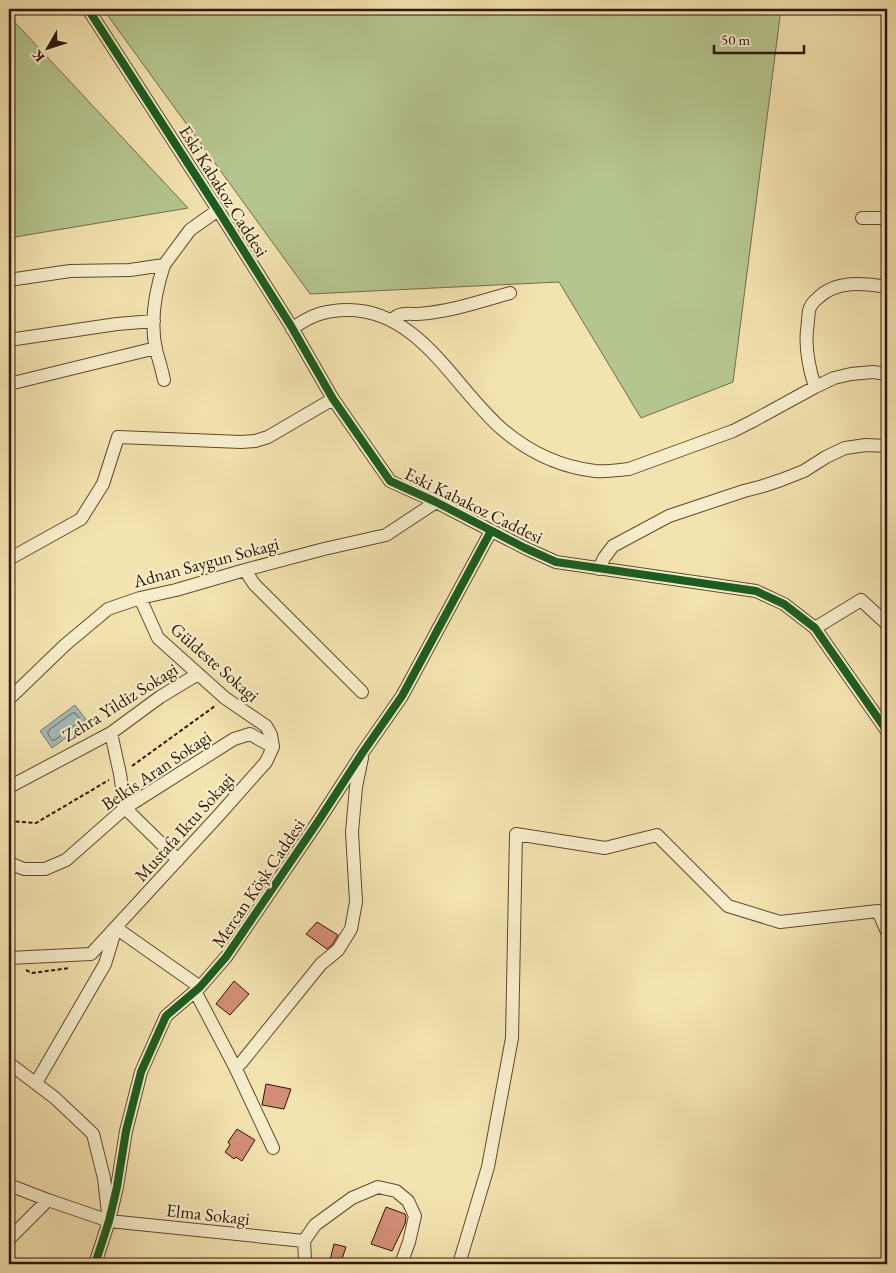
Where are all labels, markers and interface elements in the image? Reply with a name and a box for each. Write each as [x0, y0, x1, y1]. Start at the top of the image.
north arrow [22, 22, 72, 72]
scale bar [714, 22, 804, 54]
text: 50 m [721, 30, 750, 49]
text: K [27, 46, 48, 66]
street label: Eski Kabakoz Caddesi [174, 121, 274, 262]
street label: Eski Kabakoz Caddesi [401, 462, 547, 549]
street label: Adnan Saygun Sokagi [130, 531, 282, 593]
street label: Güldeste Sokagi [166, 617, 265, 707]
street label: Zehra Yildiz Sokagi [58, 657, 182, 747]
street label: Belkis Aran Sokagi [97, 724, 216, 815]
street label: Mustafa Iktu Sokagi [129, 767, 239, 886]
street label: Mercan Köşk Caddesi [206, 814, 310, 952]
street label: Elma Sokagi [165, 1198, 252, 1230]

